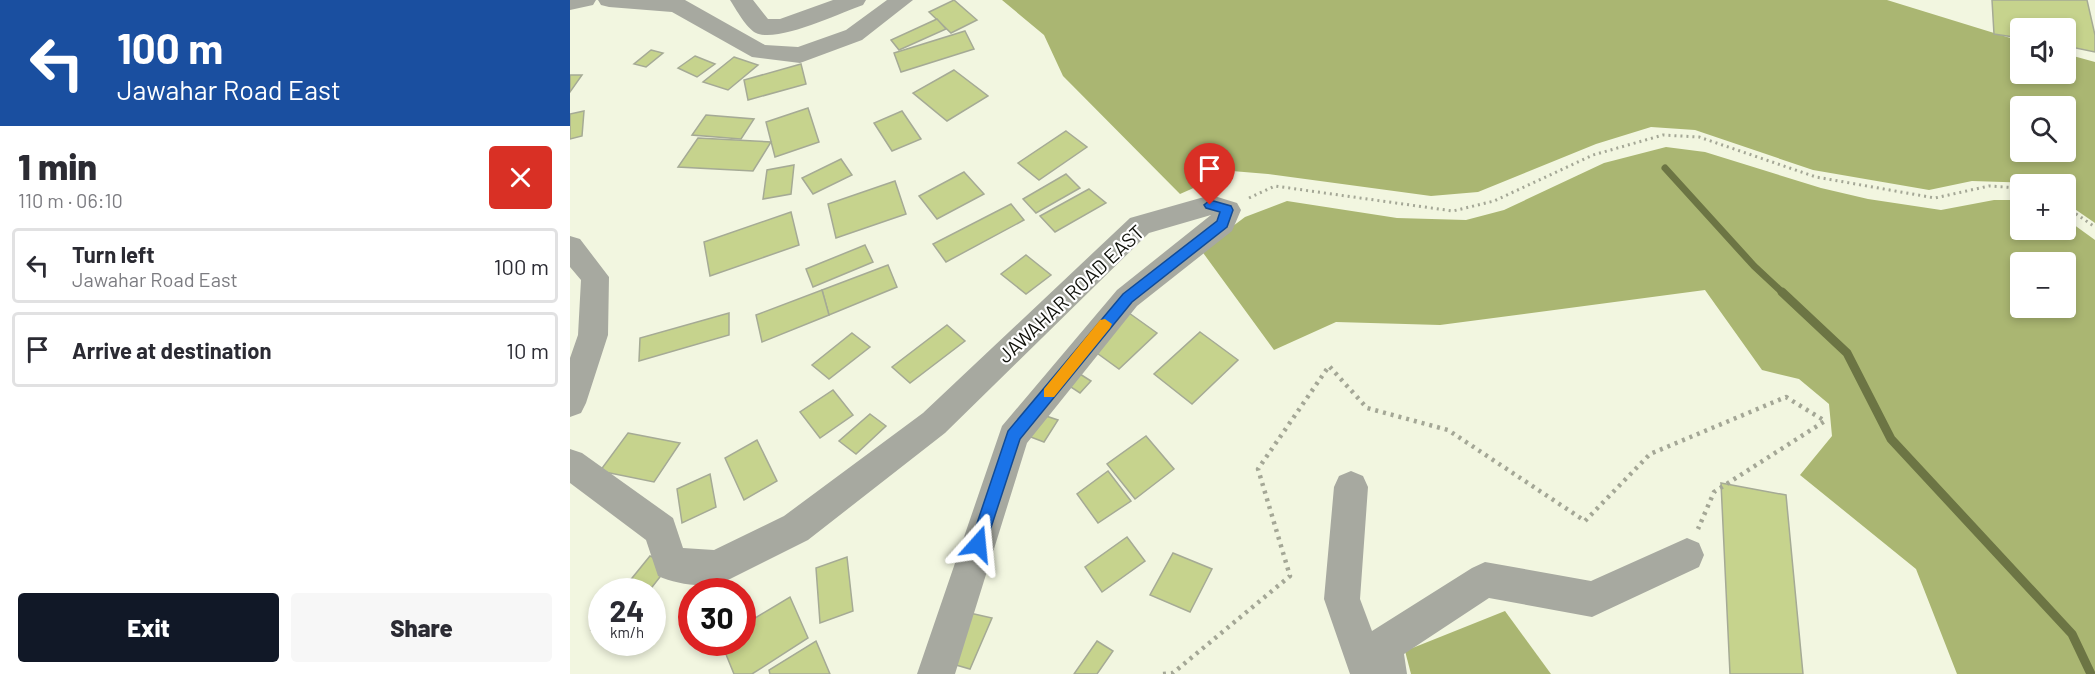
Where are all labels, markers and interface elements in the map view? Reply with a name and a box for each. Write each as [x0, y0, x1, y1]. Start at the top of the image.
map controls [2010, 18, 2076, 318]
button: sound [2010, 18, 2076, 84]
text: 100 m [117, 22, 223, 72]
icon: left [18, 24, 96, 102]
text: Jawahar Road East [117, 73, 341, 105]
button: search [2010, 96, 2076, 162]
pin [1184, 143, 1235, 205]
text: 1 min [18, 144, 97, 187]
button: close [489, 146, 552, 209]
icon: arrive [1193, 152, 1226, 185]
button: + [2010, 174, 2076, 240]
text: 110 m · 06:10 [18, 188, 123, 212]
street label: JAWAHAR ROAD EAST [992, 219, 1148, 367]
text: Turn left [72, 241, 155, 267]
icon: left [21, 249, 54, 282]
button: − [2010, 252, 2076, 318]
text: 100 m [494, 253, 549, 279]
text: Jawahar Road East [72, 267, 238, 291]
icon: arrive [21, 333, 54, 366]
text: Arrive at destination [72, 337, 271, 363]
text: 10 m [506, 337, 549, 363]
position arrow [946, 512, 1010, 576]
speed limit sign: 30 [678, 578, 756, 656]
text: 24 [610, 592, 644, 628]
button: Exit [18, 593, 279, 662]
button: Share [291, 593, 552, 662]
text: km/h [610, 623, 644, 641]

